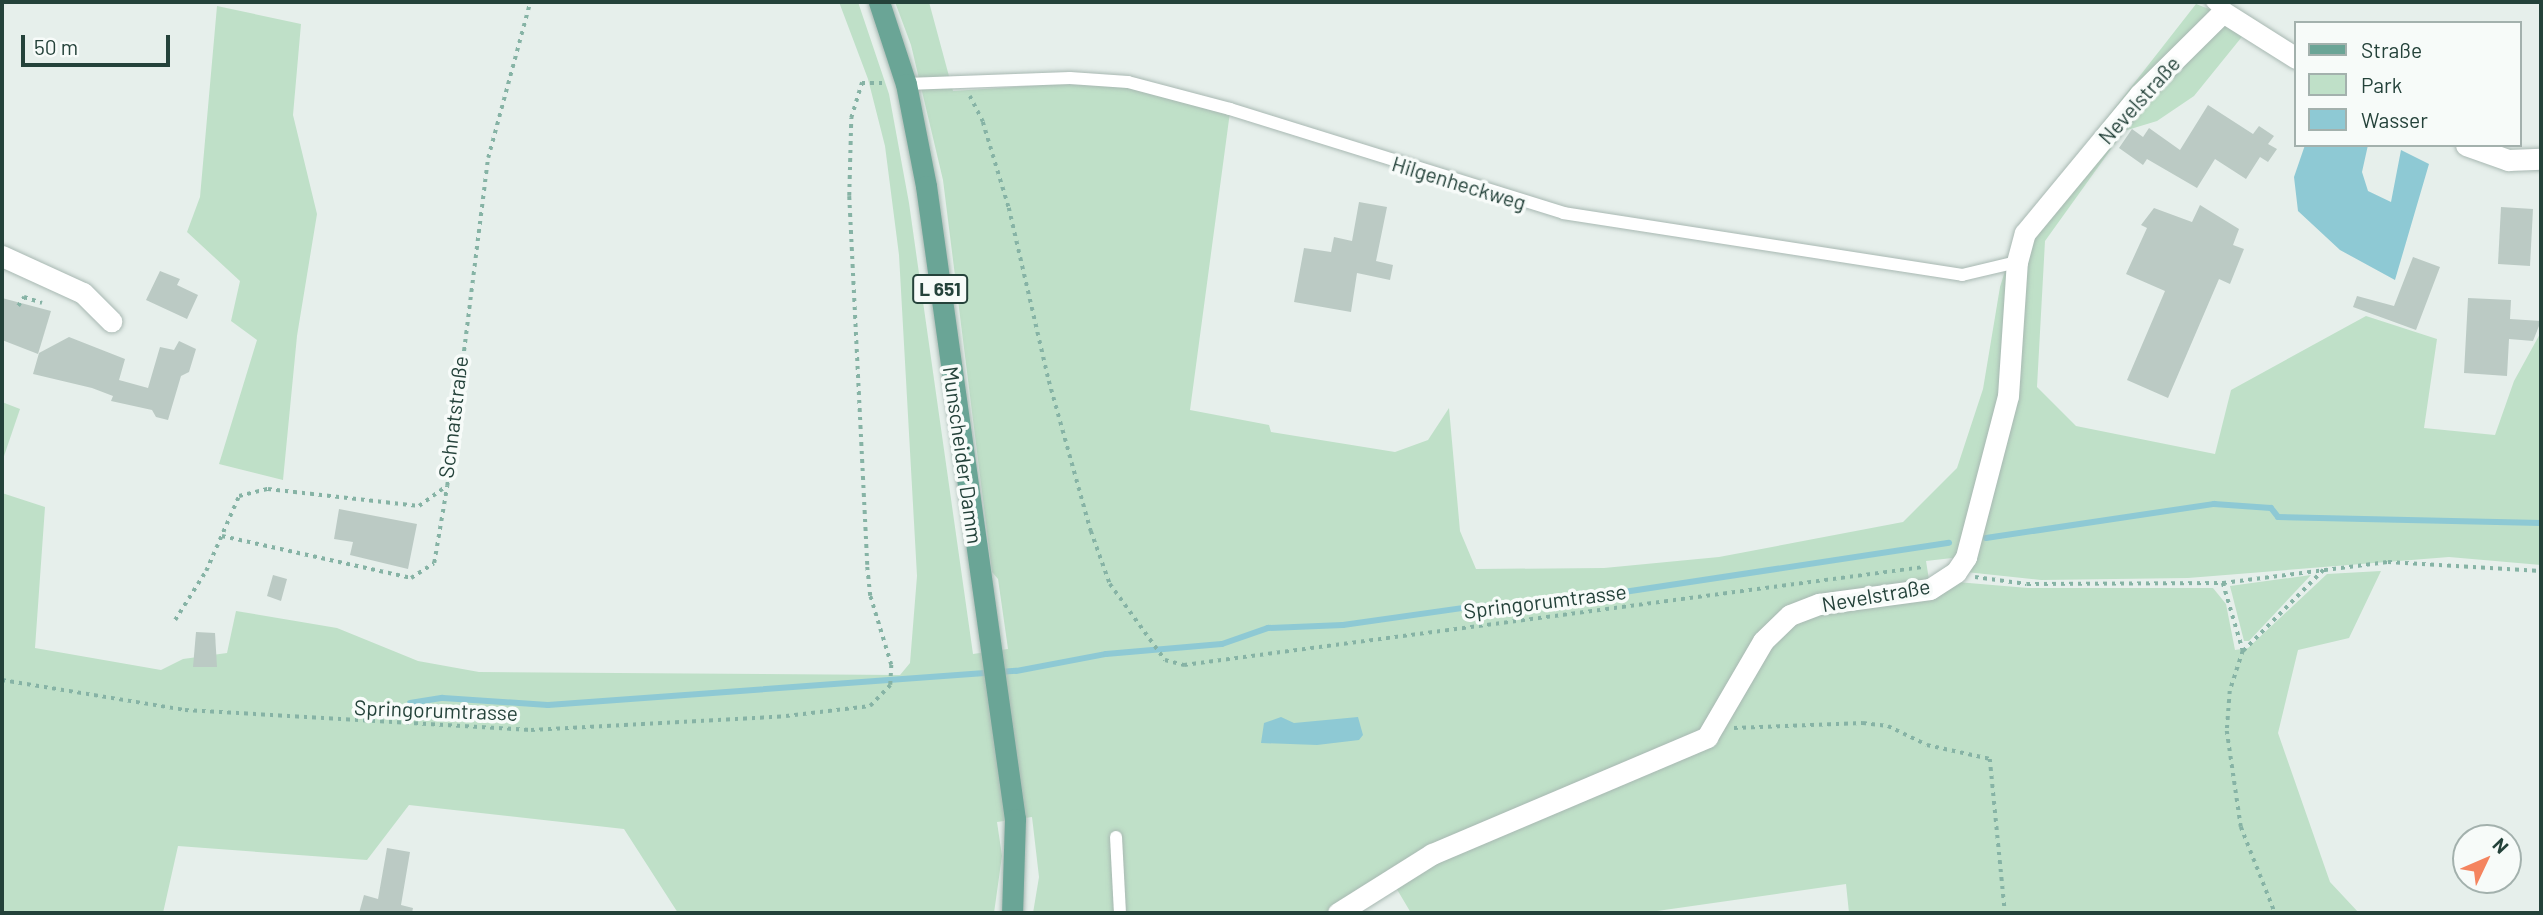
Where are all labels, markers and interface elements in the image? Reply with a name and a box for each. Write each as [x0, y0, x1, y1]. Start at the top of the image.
scale bar [24, 21, 173, 65]
legend [2294, 21, 2522, 147]
text: 50 m [34, 34, 78, 59]
text: Straße [2361, 37, 2422, 62]
street label: Nevelstraße [2093, 51, 2185, 149]
text: Park [2361, 72, 2402, 97]
text: Wasser [2361, 107, 2428, 132]
street label: Hilgenheckweg [1389, 151, 1529, 215]
road number: L 651 [912, 274, 968, 304]
street label: Schnatstraße [433, 354, 473, 480]
street label: Munscheider Damm [938, 365, 988, 545]
street label: Nevelstraße [1820, 573, 1932, 617]
street label: Springorumtrasse [1462, 578, 1628, 624]
street label: Springorumtrasse [354, 695, 518, 725]
north arrow [2452, 824, 2522, 894]
text: N [2488, 833, 2514, 858]

